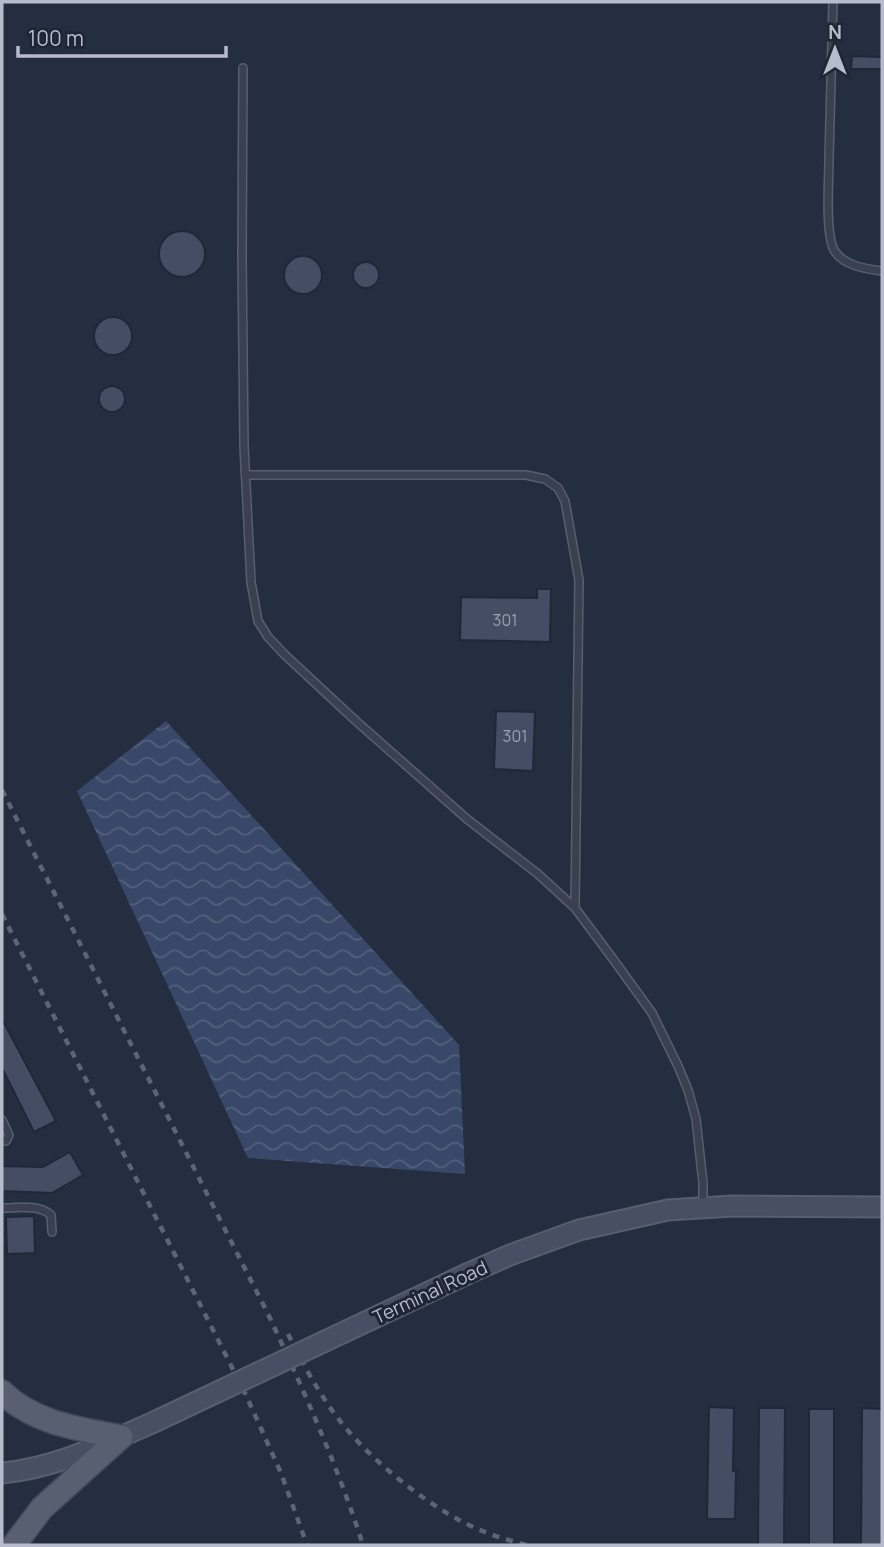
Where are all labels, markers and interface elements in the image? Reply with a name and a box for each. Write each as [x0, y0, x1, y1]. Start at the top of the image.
scale bar [18, 14, 226, 58]
north arrow [800, 14, 870, 84]
text: N [828, 19, 842, 45]
text: 100 m [28, 24, 84, 52]
house number: 301 [493, 609, 517, 631]
house number: 301 [503, 725, 527, 747]
street label: Terminal Road [369, 1254, 491, 1330]

